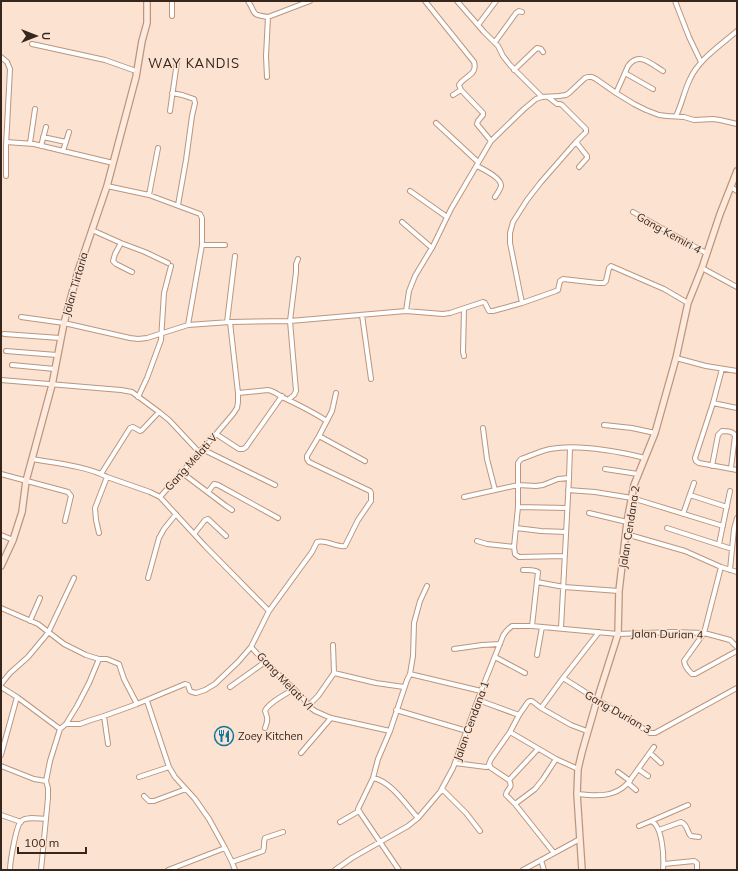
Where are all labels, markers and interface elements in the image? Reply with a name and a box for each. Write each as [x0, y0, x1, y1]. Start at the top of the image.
north arrow [16, 16, 56, 56]
text: U [39, 32, 53, 40]
district label: WAY KANDIS [148, 55, 240, 71]
street label: Gang Kemiri 4 [634, 209, 704, 257]
street label: Jalan Tirtaria [59, 250, 91, 318]
street label: Gang Melati V [162, 430, 221, 494]
street label: Jalan Cendana 2 [616, 484, 643, 570]
street label: Jalan Durian 4 [631, 626, 704, 642]
street label: Gang Melati VI [254, 649, 316, 713]
street label: Jalan Cendana 1 [450, 679, 492, 763]
street label: Gang Durian 3 [582, 687, 654, 737]
restaurant icon: Zoey Kitchen [213, 725, 235, 747]
place label: Zoey Kitchen [238, 729, 303, 743]
scale bar [18, 829, 86, 855]
text: 100 m [24, 835, 59, 850]

